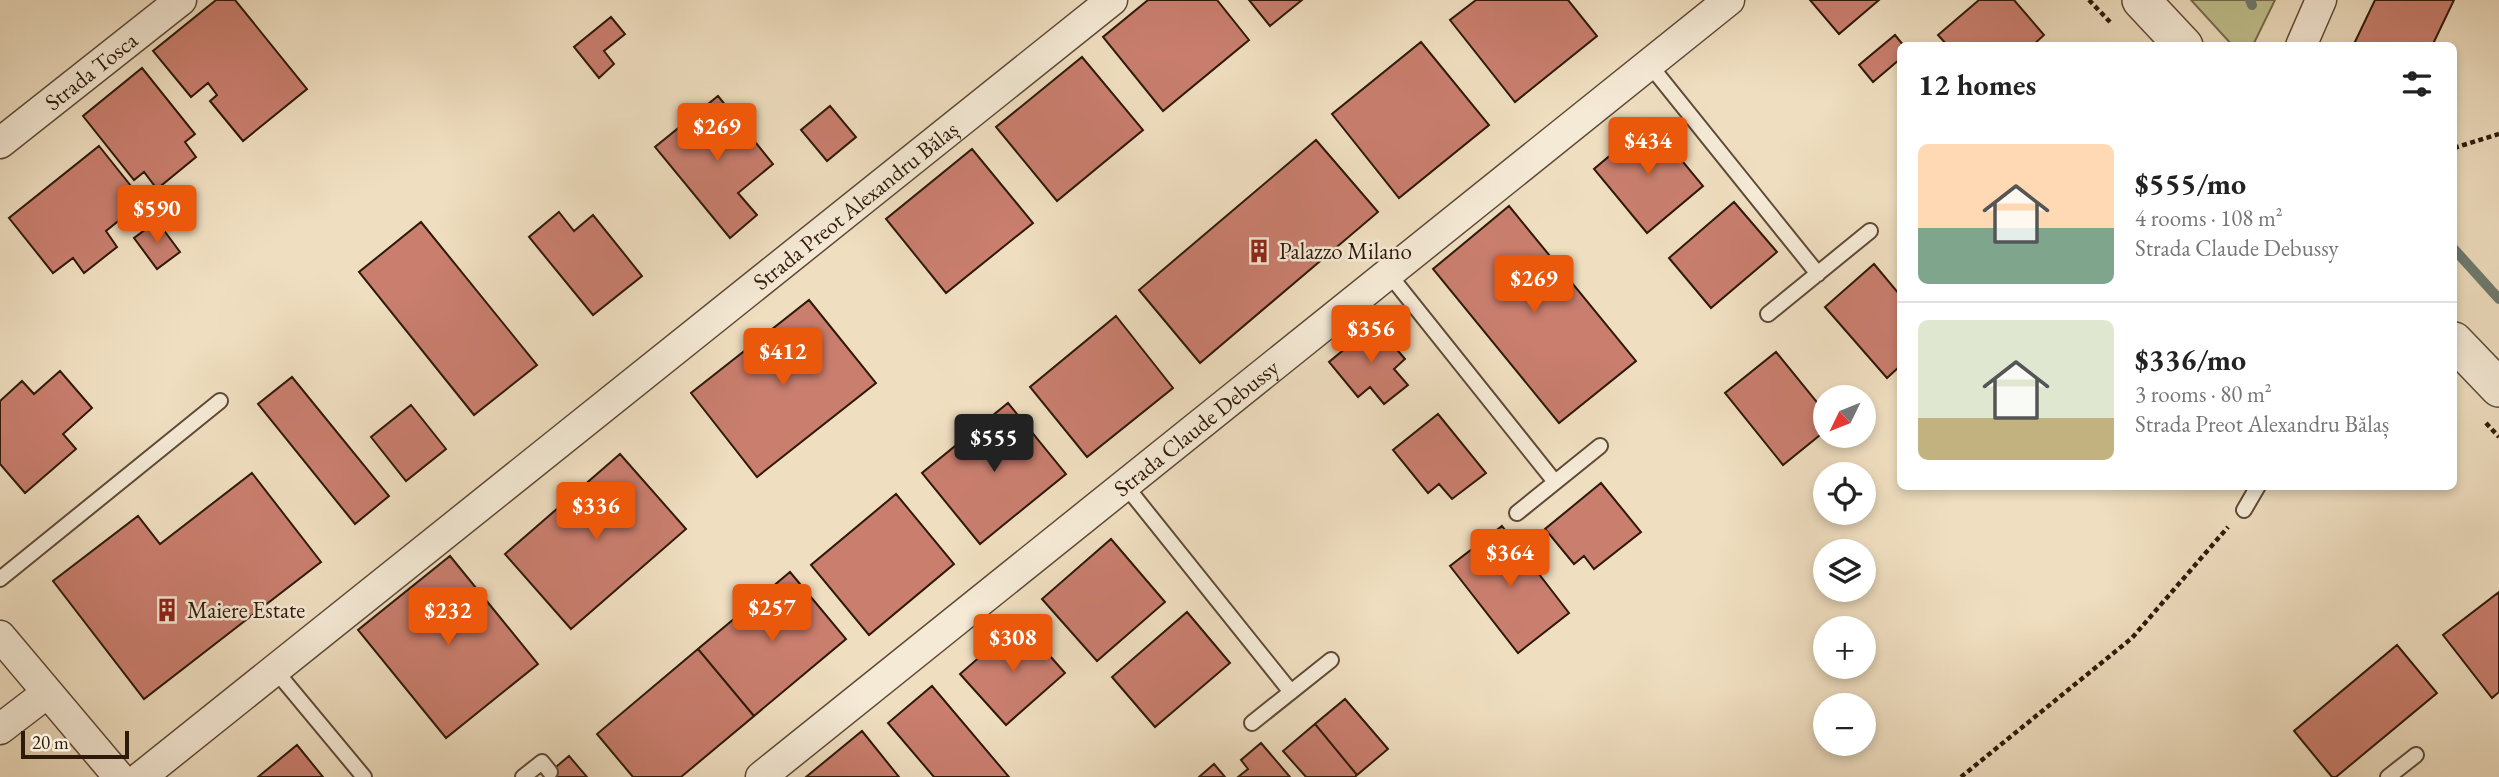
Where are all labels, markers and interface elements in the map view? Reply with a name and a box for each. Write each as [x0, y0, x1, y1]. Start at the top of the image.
street label: Strada Tosca [38, 25, 144, 117]
text: 12 homes [1918, 65, 2036, 104]
icon: filters [2398, 65, 2436, 103]
pin: $269 [676, 104, 758, 163]
text: $269 [693, 111, 741, 141]
street label: Strada Preot Alexandru Bălaș [747, 114, 964, 297]
pin: $434 [1607, 118, 1689, 177]
text: $434 [1624, 125, 1672, 155]
text: $555/mo [2135, 164, 2246, 203]
icon: home [1974, 172, 2058, 256]
pin: $590 [116, 186, 198, 245]
text: $590 [133, 193, 181, 223]
text: 4 rooms · 108 m² [2135, 203, 2283, 233]
text: Strada Claude Debussy [2135, 233, 2339, 263]
place label: Palazzo Milano [1279, 236, 1412, 266]
building icon: Palazzo Milano [1245, 237, 1273, 265]
pin: $269 [1493, 256, 1575, 315]
text: $269 [1510, 263, 1558, 293]
pin: $356 [1330, 306, 1412, 365]
text: $356 [1347, 313, 1395, 343]
pin: $412 [742, 328, 824, 388]
text: $412 [759, 336, 807, 366]
text: $336/mo [2135, 340, 2246, 379]
icon: home [1974, 348, 2058, 432]
street label: Strada Claude Debussy [1107, 352, 1286, 503]
text: 3 rooms · 80 m² [2135, 379, 2272, 409]
north arrow [1813, 385, 1876, 448]
map controls [1813, 385, 1876, 756]
text: Strada Preot Alexandru Bălaș [2135, 409, 2389, 439]
pin: $555 [953, 414, 1035, 474]
text: $555 [970, 422, 1018, 452]
button: locate [1813, 462, 1876, 525]
pin: $336 [555, 482, 637, 542]
text: $336 [572, 490, 620, 520]
pin: $364 [1469, 530, 1551, 589]
text: $364 [1486, 537, 1534, 567]
button: layers [1813, 539, 1876, 602]
pin: $257 [731, 584, 813, 644]
pin: $232 [407, 588, 489, 647]
text: $257 [748, 592, 796, 622]
place label: Maiere Estate [187, 595, 305, 625]
text: $232 [424, 595, 472, 625]
building icon: Maiere Estate [153, 596, 181, 624]
pin: $308 [972, 614, 1054, 674]
button: + [1813, 616, 1876, 679]
text: $308 [989, 622, 1037, 652]
button: − [1813, 693, 1876, 756]
scale bar [21, 728, 130, 760]
text: 20 m [32, 730, 69, 755]

